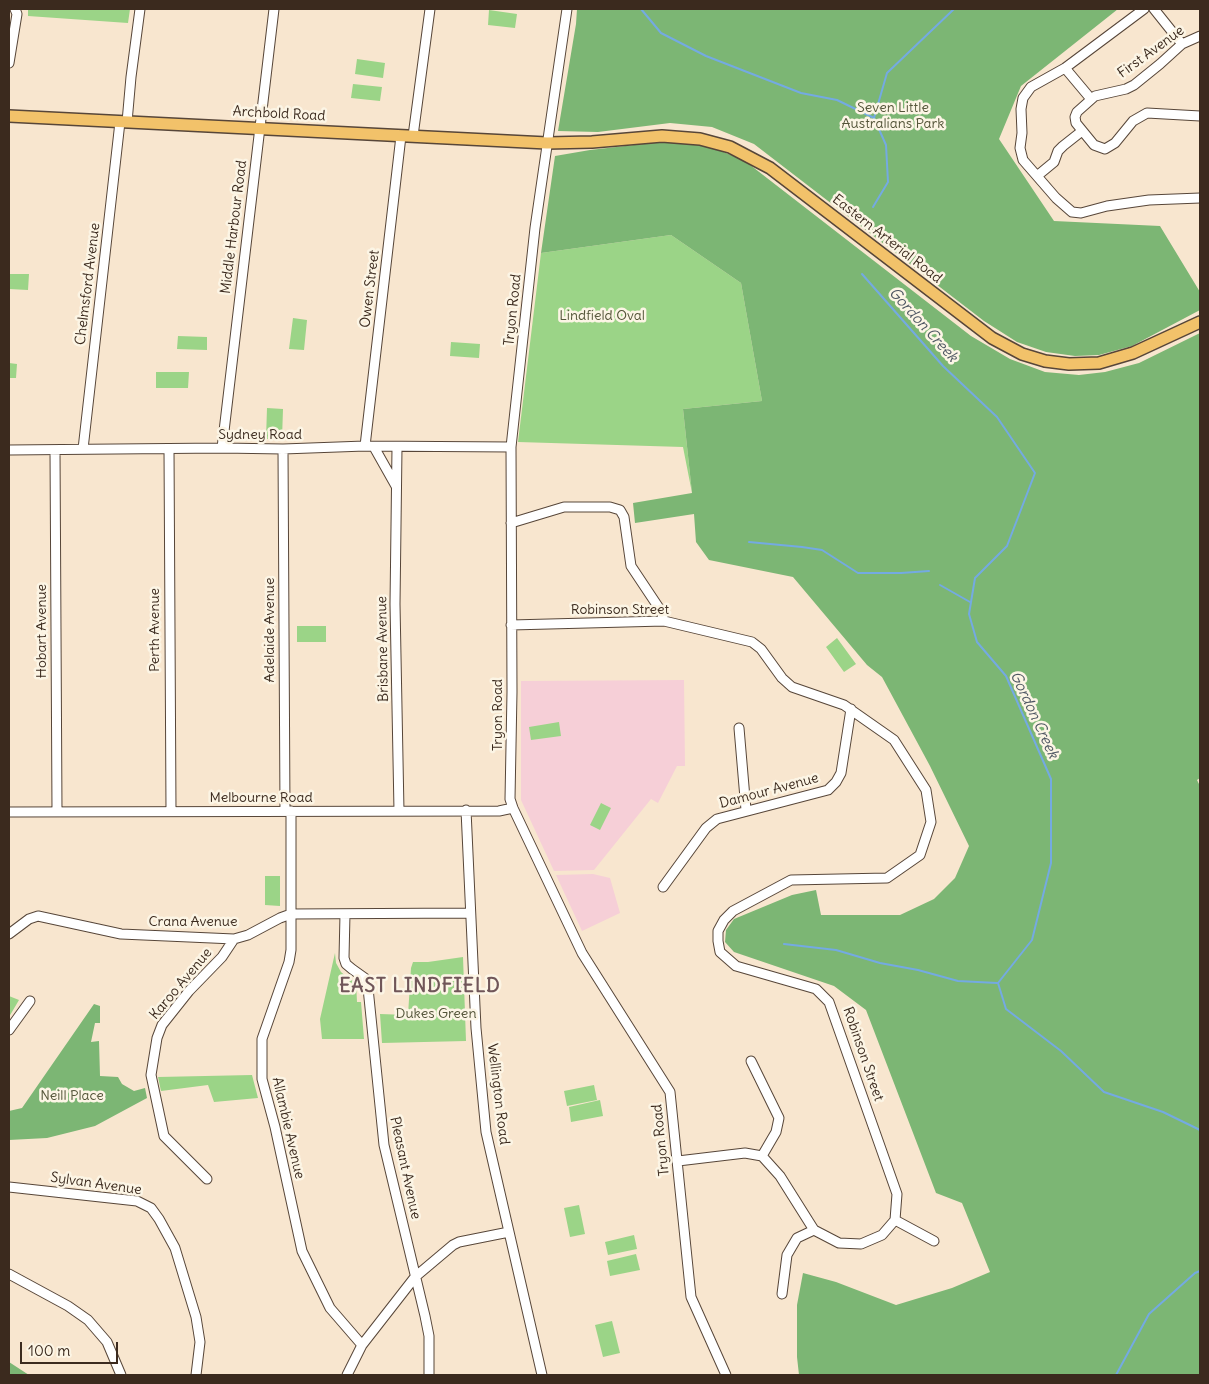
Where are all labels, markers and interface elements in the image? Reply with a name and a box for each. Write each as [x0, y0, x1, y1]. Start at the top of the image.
street label: First Avenue [1114, 22, 1188, 82]
park label: Seven Little Australians Park [842, 100, 944, 132]
street label: Archbold Road [232, 103, 326, 125]
street label: Middle Harbour Road [217, 159, 251, 295]
street label: Eastern Arterial Road [829, 191, 945, 287]
street label: Chelmsford Avenue [72, 222, 104, 346]
street label: Owen Street [357, 249, 383, 329]
street label: Tryon Road [501, 273, 525, 347]
water label: Gordon Creek [885, 284, 961, 366]
park label: Lindfield Oval [559, 308, 645, 324]
street label: Sydney Road [218, 427, 302, 443]
street label: Adelaide Avenue [262, 578, 278, 682]
street label: Hobart Avenue [34, 584, 50, 678]
street label: Perth Avenue [147, 588, 163, 672]
street label: Brisbane Avenue [374, 596, 392, 702]
street label: Robinson Street [571, 602, 669, 618]
water label: Gordon Creek [1006, 669, 1062, 761]
street label: Tryon Road [490, 679, 506, 751]
street label: Damour Avenue [717, 770, 821, 812]
street label: Melbourne Road [209, 790, 313, 806]
street label: Crana Avenue [148, 914, 238, 930]
street label: Karoo Avenue [146, 945, 216, 1023]
district label: EAST LINDFIELD [337, 976, 503, 998]
street label: Robinson Street [839, 1005, 887, 1103]
park label: Dukes Green [396, 1006, 476, 1022]
street label: Wellington Road [483, 1042, 513, 1146]
street label: Allambie Avenue [268, 1075, 308, 1181]
park label: Neill Place [40, 1088, 104, 1104]
street label: Tryon Road [649, 1103, 673, 1177]
street label: Pleasant Avenue [386, 1115, 424, 1221]
street label: Sylvan Avenue [49, 1169, 143, 1199]
scale bar [22, 1332, 120, 1364]
text: 100 m [28, 1341, 70, 1360]

